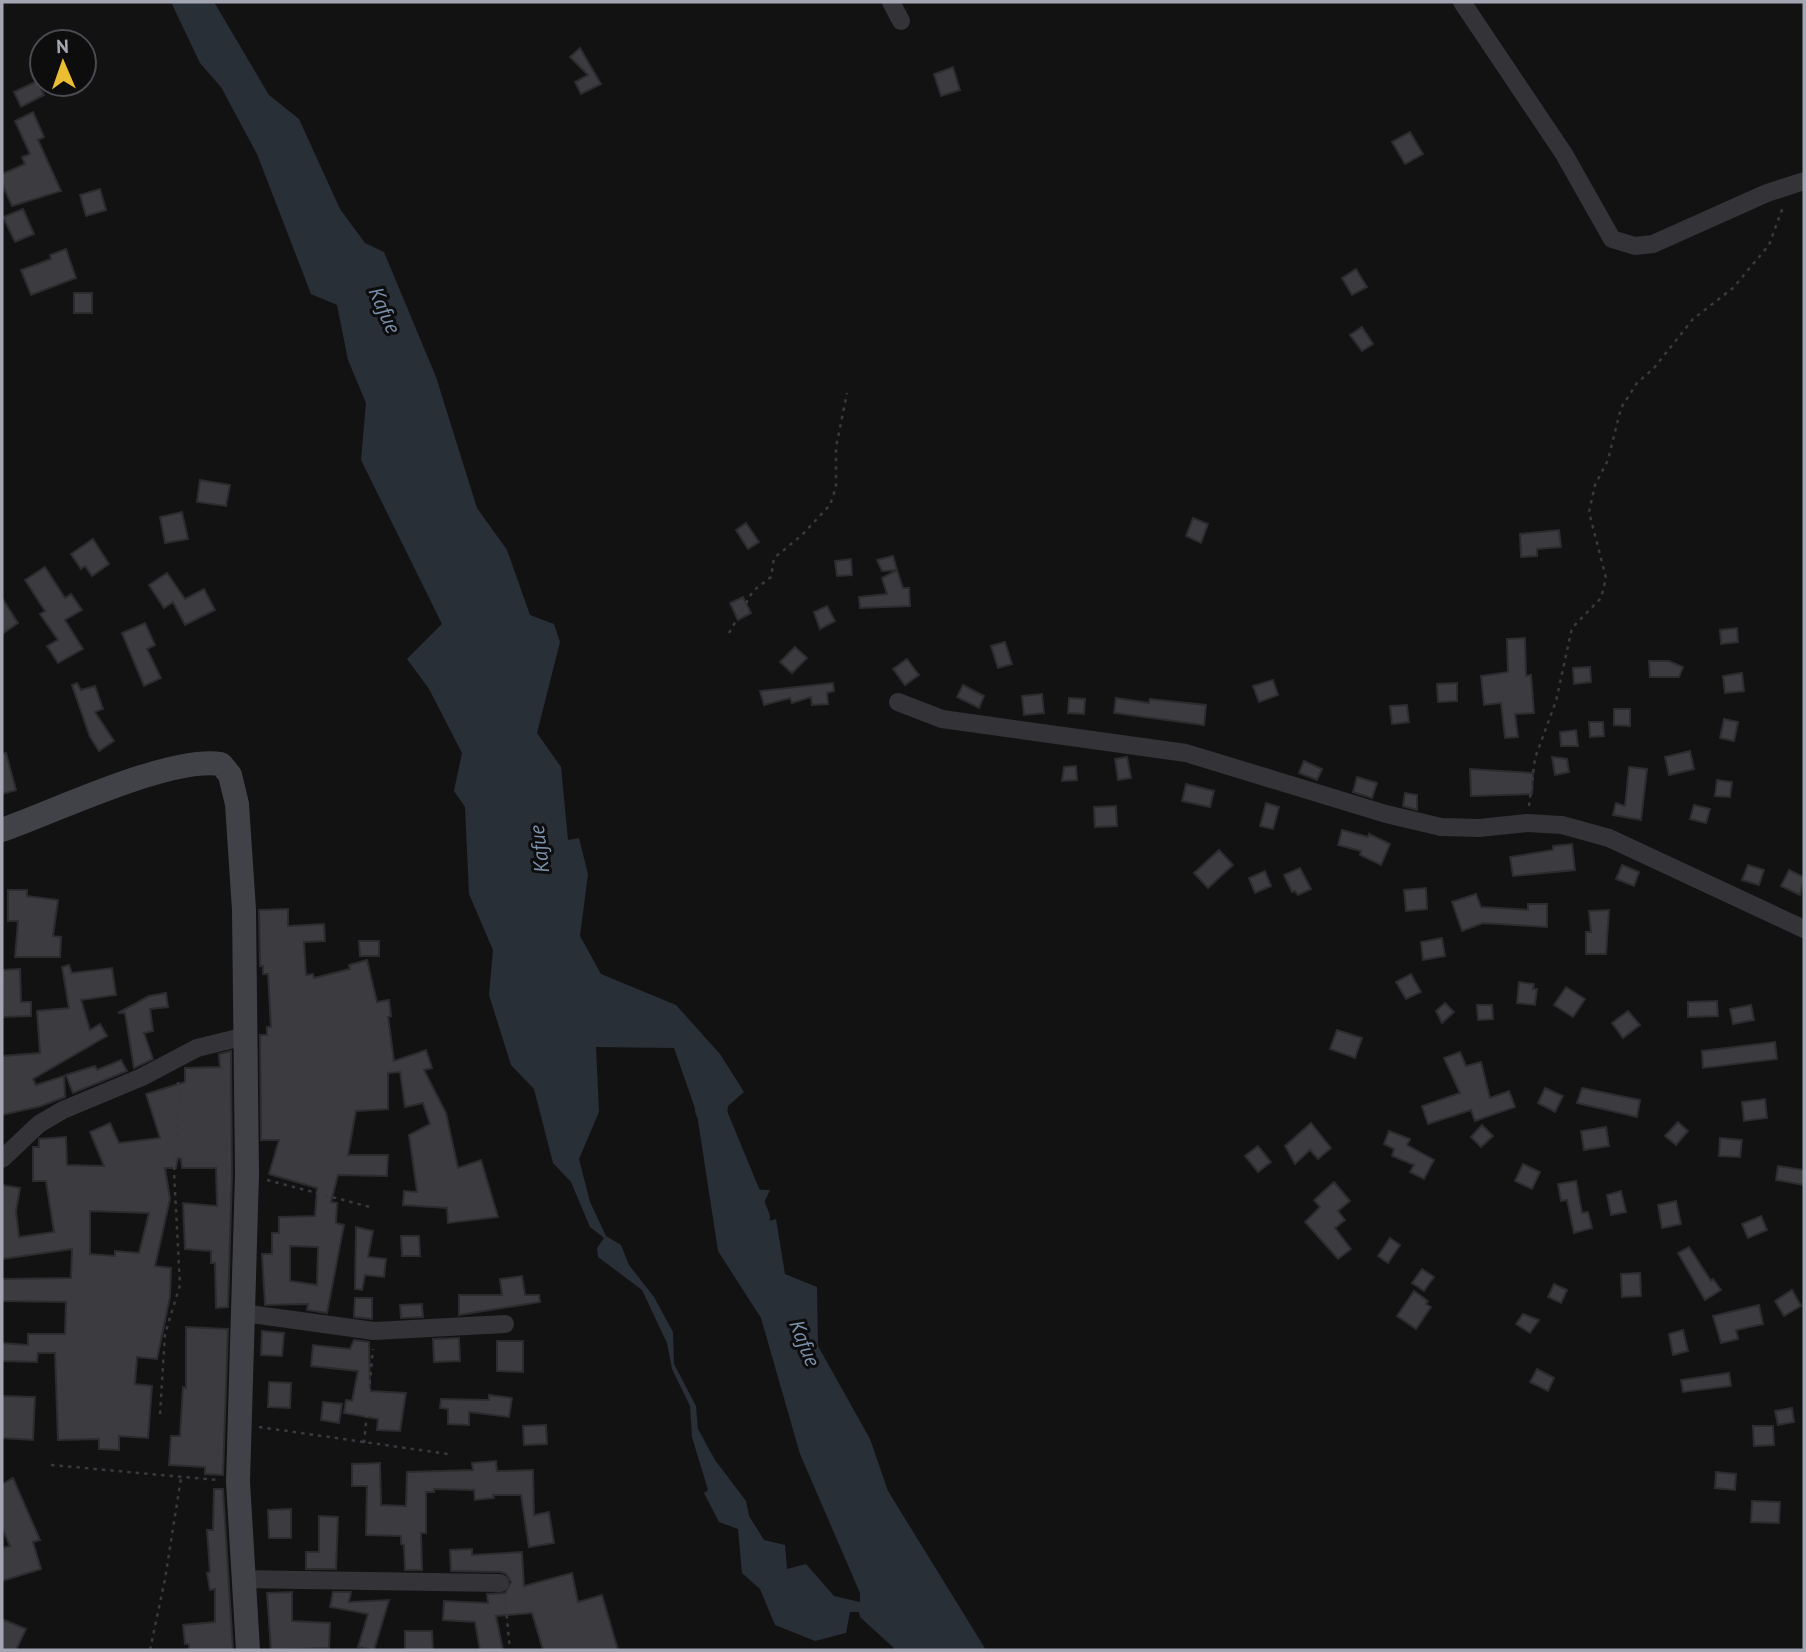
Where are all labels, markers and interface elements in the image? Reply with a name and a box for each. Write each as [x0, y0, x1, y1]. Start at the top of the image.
north arrow [28, 28, 98, 98]
text: N [56, 34, 69, 58]
water label: Kafue [363, 283, 407, 338]
water label: Kafue [523, 823, 555, 875]
water label: Kafue [783, 1316, 827, 1371]

